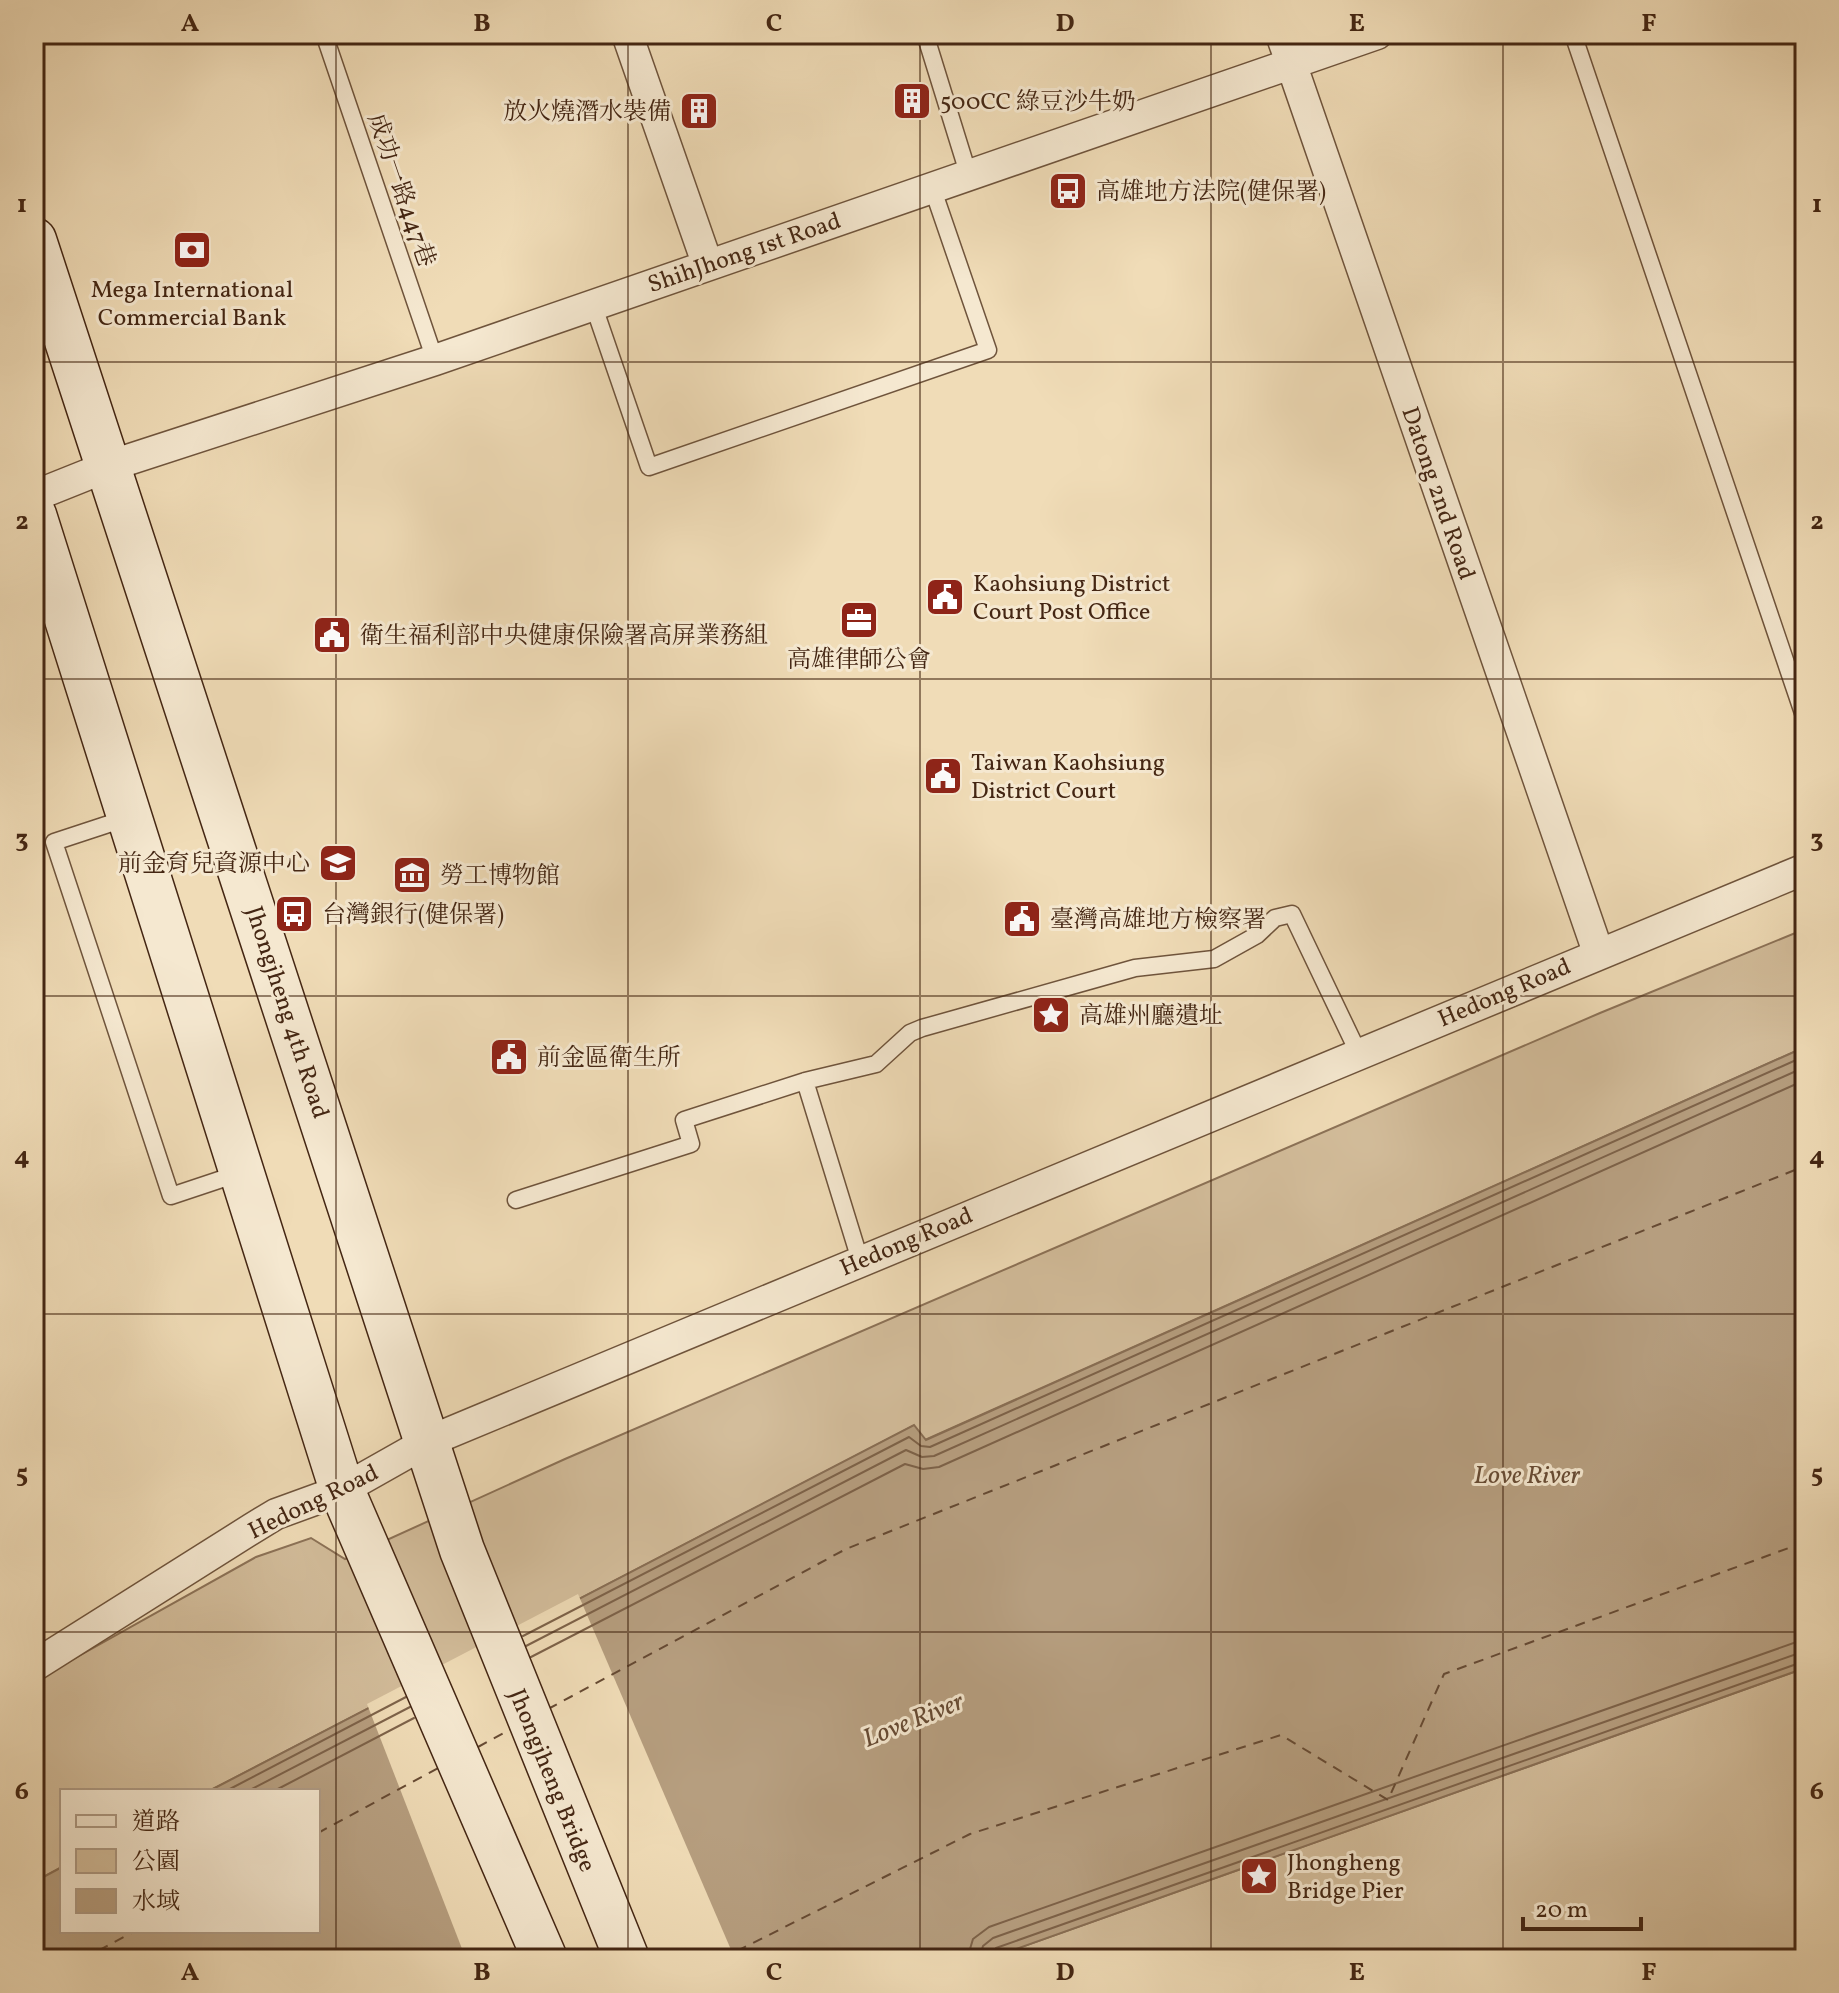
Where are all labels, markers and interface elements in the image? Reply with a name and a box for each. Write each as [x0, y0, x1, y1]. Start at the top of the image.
text: A [181, 6, 200, 42]
text: B [473, 6, 491, 42]
text: C [766, 6, 782, 42]
text: D [1055, 6, 1075, 42]
text: E [1349, 6, 1365, 42]
text: F [1641, 6, 1657, 42]
building icon: 500CC 綠豆沙牛奶 [891, 80, 933, 122]
place label: 500CC 綠豆沙牛奶 [940, 86, 1136, 120]
building icon: 放火燒潛水裝備 [678, 90, 720, 132]
place label: 放火燒潛水裝備 [503, 96, 671, 130]
street label: 成功一路447巷 [358, 109, 442, 272]
bus stop icon: 高雄地方法院(健保署) [1047, 170, 1089, 212]
place label: 高雄地方法院(健保署) [1096, 176, 1326, 210]
text: 1 [17, 187, 27, 223]
text: 1 [1812, 187, 1822, 223]
street label: ShihJhong 1st Road [643, 205, 846, 303]
bank icon: Mega International Commercial Bank [171, 229, 213, 271]
place label: Mega International Commercial Bank [91, 274, 293, 336]
street label: Datong 2nd Road [1392, 402, 1483, 585]
text: 2 [15, 504, 29, 540]
text: 2 [1810, 504, 1824, 540]
place label: Kaohsiung District Court Post Office [973, 568, 1170, 630]
public building icon: Kaohsiung District Court Post Office [924, 576, 966, 618]
office icon: 高雄律師公會 [838, 599, 880, 641]
public building icon: 衛生福利部中央健康保險署高屏業務組 [311, 614, 353, 656]
place label: 衛生福利部中央健康保險署高屏業務組 [360, 620, 768, 654]
place label: 高雄律師公會 [787, 644, 931, 678]
place label: Taiwan Kaohsiung District Court [971, 747, 1165, 809]
public building icon: Taiwan Kaohsiung District Court [922, 755, 964, 797]
text: 3 [15, 822, 29, 858]
text: 3 [1810, 822, 1824, 858]
school or university icon: 前金育兒資源中心 [317, 842, 359, 884]
place label: 前金育兒資源中心 [118, 848, 310, 882]
museum icon: 勞工博物館 [391, 854, 433, 896]
place label: 勞工博物館 [440, 860, 560, 894]
bus stop icon: 台灣銀行(健保署) [273, 893, 315, 935]
public building icon: 臺灣高雄地方檢察署 [1001, 898, 1043, 940]
place label: 台灣銀行(健保署) [322, 899, 504, 933]
street label: Jhongjheng 4th Road [236, 902, 336, 1123]
place label: 臺灣高雄地方檢察署 [1050, 904, 1266, 938]
street label: Hedong Road [1433, 951, 1576, 1037]
place icon: 高雄州廳遺址 [1030, 994, 1072, 1036]
place label: 高雄州廳遺址 [1079, 1000, 1223, 1034]
public building icon: 前金區衛生所 [488, 1036, 530, 1078]
place label: 前金區衛生所 [537, 1042, 681, 1076]
text: 4 [14, 1139, 30, 1175]
text: 4 [1809, 1139, 1825, 1175]
street label: Hedong Road [835, 1200, 978, 1286]
text: 5 [16, 1457, 28, 1493]
street label: Hedong Road [243, 1457, 385, 1549]
text: 5 [1811, 1457, 1823, 1493]
water label: Love River [1474, 1458, 1580, 1494]
street label: Jhongjheng Bridge [499, 1684, 603, 1877]
water label: Love River [858, 1684, 970, 1757]
text: 6 [15, 1774, 29, 1810]
text: 6 [1810, 1774, 1824, 1810]
legend [60, 1789, 320, 1933]
text: 道路 [132, 1806, 180, 1840]
text: 公園 [132, 1846, 180, 1880]
place label: Jhongheng Bridge Pier [1287, 1847, 1404, 1909]
place icon: Jhongheng Bridge Pier [1238, 1855, 1280, 1897]
scale bar [1523, 1881, 1641, 1931]
text: 水域 [132, 1886, 180, 1920]
text: 20 m [1535, 1894, 1588, 1928]
text: A [181, 1955, 200, 1991]
text: B [473, 1955, 491, 1991]
text: C [766, 1955, 782, 1991]
text: D [1055, 1955, 1075, 1991]
text: E [1349, 1955, 1365, 1991]
text: F [1641, 1955, 1657, 1991]

